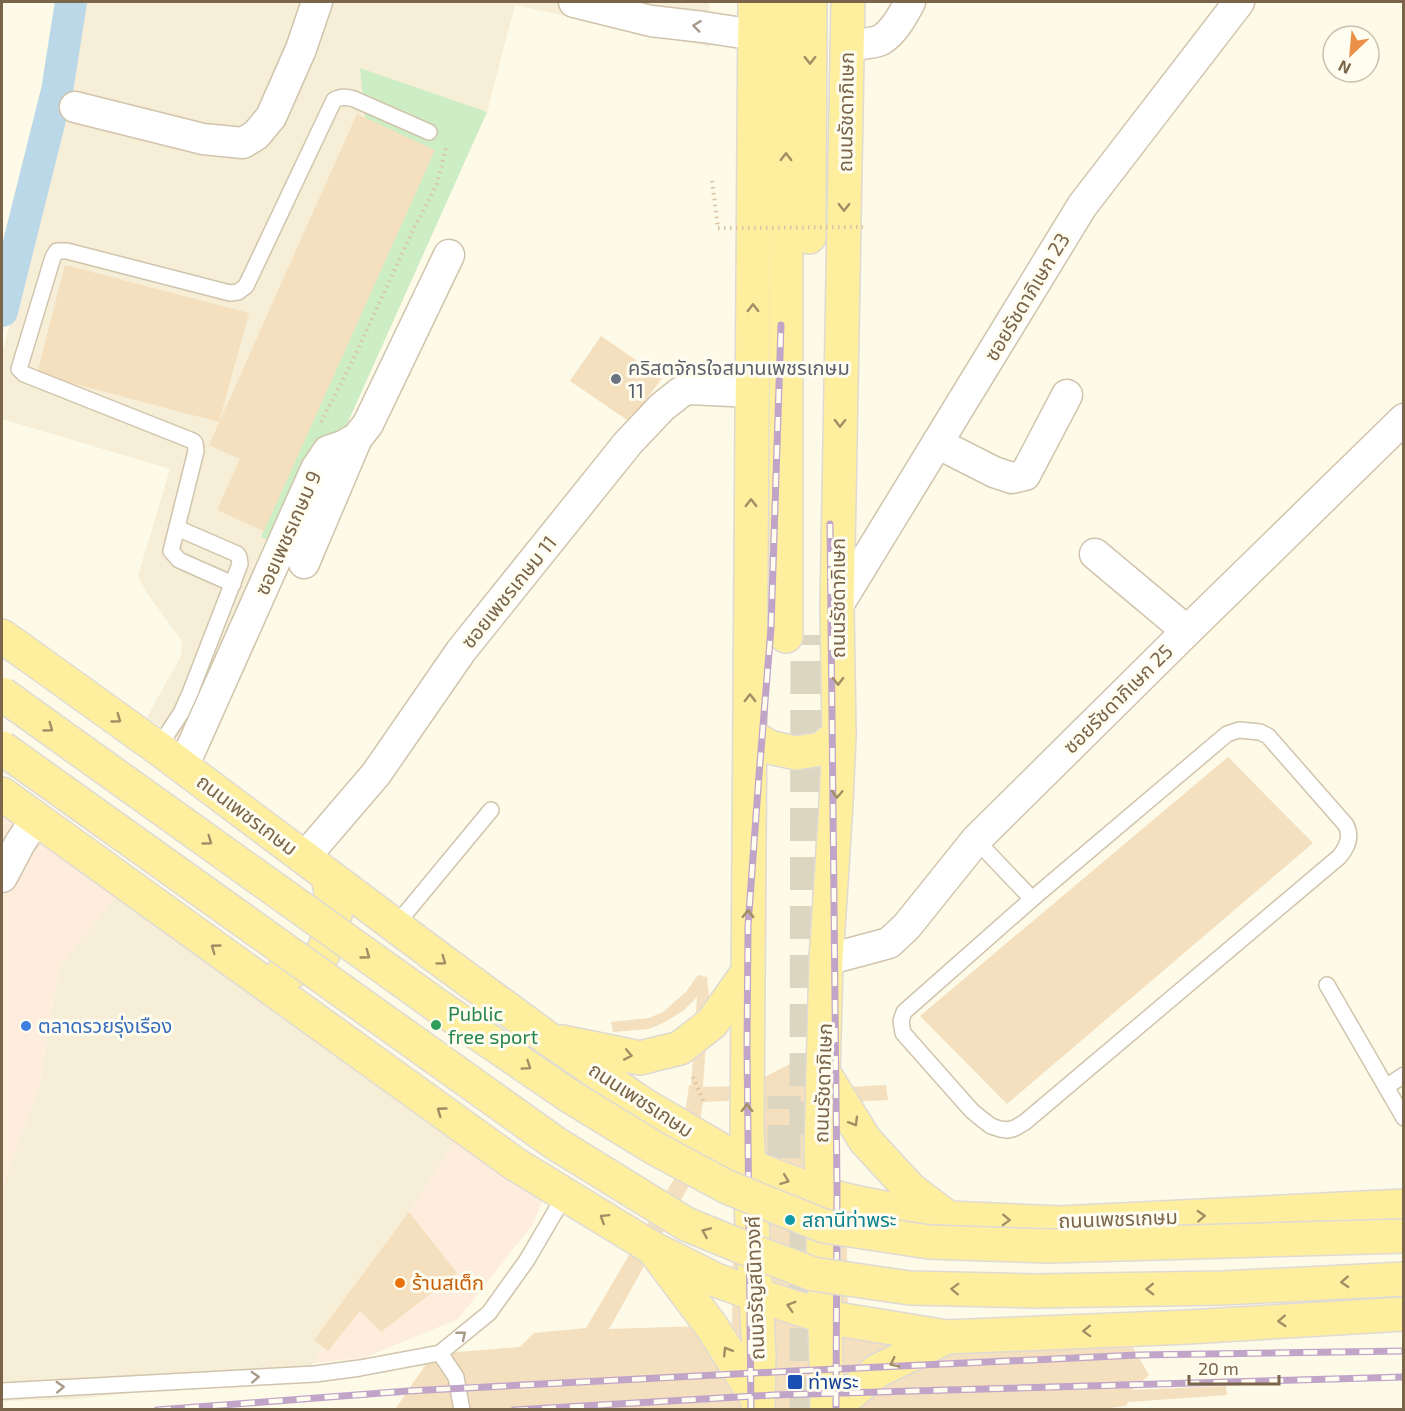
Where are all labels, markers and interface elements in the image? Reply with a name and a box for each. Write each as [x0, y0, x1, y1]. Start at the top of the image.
one-way arrow [692, 20, 702, 33]
north arrow [1321, 24, 1381, 84]
street label: ถนนรัชดาภิเษก [832, 52, 858, 172]
one-way arrow [803, 55, 816, 64]
text: N [1335, 57, 1354, 79]
one-way arrow [780, 153, 792, 162]
one-way arrow [838, 202, 851, 211]
street label: ซอยรัชดาภิเษก 23 [979, 228, 1074, 365]
one-way arrow [747, 303, 759, 312]
place label: คริสตจักรใจสมานเพชรเกษม 11 [628, 355, 850, 402]
marker: คริสตจักรใจสมานเพชรเกษม 11 [609, 372, 623, 386]
one-way arrow [834, 418, 846, 427]
street label: ซอยเพชรเกษม 9 [249, 467, 325, 598]
one-way arrow [745, 498, 758, 507]
street label: ซอยเพชรเกษม 11 [455, 530, 561, 653]
street label: ถนนรัชดาภิเษก [825, 538, 849, 658]
street label: ซอยรัชดาภิเษก 25 [1058, 639, 1177, 758]
one-way arrow [832, 676, 844, 685]
one-way arrow [744, 693, 756, 702]
one-way arrow [111, 712, 122, 723]
one-way arrow [43, 721, 54, 732]
street label: ถนนเพชรเกษม [193, 769, 303, 860]
one-way arrow [830, 789, 843, 798]
one-way arrow [201, 834, 212, 845]
one-way arrow [742, 909, 755, 918]
one-way arrow [210, 944, 221, 955]
one-way arrow [360, 948, 371, 959]
one-way arrow [435, 954, 446, 965]
place label: Public free sport [448, 1001, 538, 1048]
place label: ตลาดรวยรุ่งเรือง [38, 1013, 172, 1038]
marker: Public free sport [429, 1018, 443, 1032]
marker: ตลาดรวยรุ่งเรือง [19, 1019, 33, 1033]
street label: ถนนรัชดาภิเษก [808, 1022, 836, 1144]
one-way arrow [623, 1048, 633, 1061]
street label: ถนนเพชรเกษม [585, 1056, 698, 1142]
one-way arrow [520, 1059, 531, 1070]
one-way arrow [741, 1103, 753, 1112]
one-way arrow [437, 1107, 448, 1118]
one-way arrow [846, 1116, 858, 1126]
one-way arrow [779, 1173, 790, 1185]
street label: ถนนเพชรเกษม [1058, 1204, 1178, 1232]
place label: สถานีท่าพระ [802, 1207, 897, 1231]
one-way arrow [1197, 1209, 1206, 1222]
marker: สถานีท่าพระ [783, 1213, 797, 1227]
one-way arrow [600, 1214, 610, 1226]
one-way arrow [1002, 1214, 1011, 1227]
street label: ถนนจรัญสนิทวงศ์ [739, 1216, 769, 1360]
one-way arrow [701, 1227, 712, 1239]
place label: ร้านสเต็ก [412, 1270, 484, 1294]
one-way arrow [1341, 1275, 1350, 1288]
marker: ร้านสเต็ก [393, 1276, 407, 1290]
one-way arrow [951, 1283, 960, 1295]
one-way arrow [1146, 1283, 1155, 1295]
one-way arrow [786, 1301, 797, 1313]
one-way arrow [1278, 1315, 1287, 1328]
one-way arrow [1083, 1325, 1092, 1338]
one-way arrow [455, 1331, 466, 1342]
one-way arrow [723, 1347, 735, 1357]
scale bar [1189, 1348, 1279, 1386]
one-way arrow [889, 1355, 900, 1367]
text: 20 m [1198, 1357, 1239, 1379]
place label: ท่าพระ [808, 1369, 859, 1393]
one-way arrow [250, 1370, 259, 1383]
marker: ท่าพระ [786, 1373, 804, 1391]
one-way arrow [55, 1381, 64, 1394]

